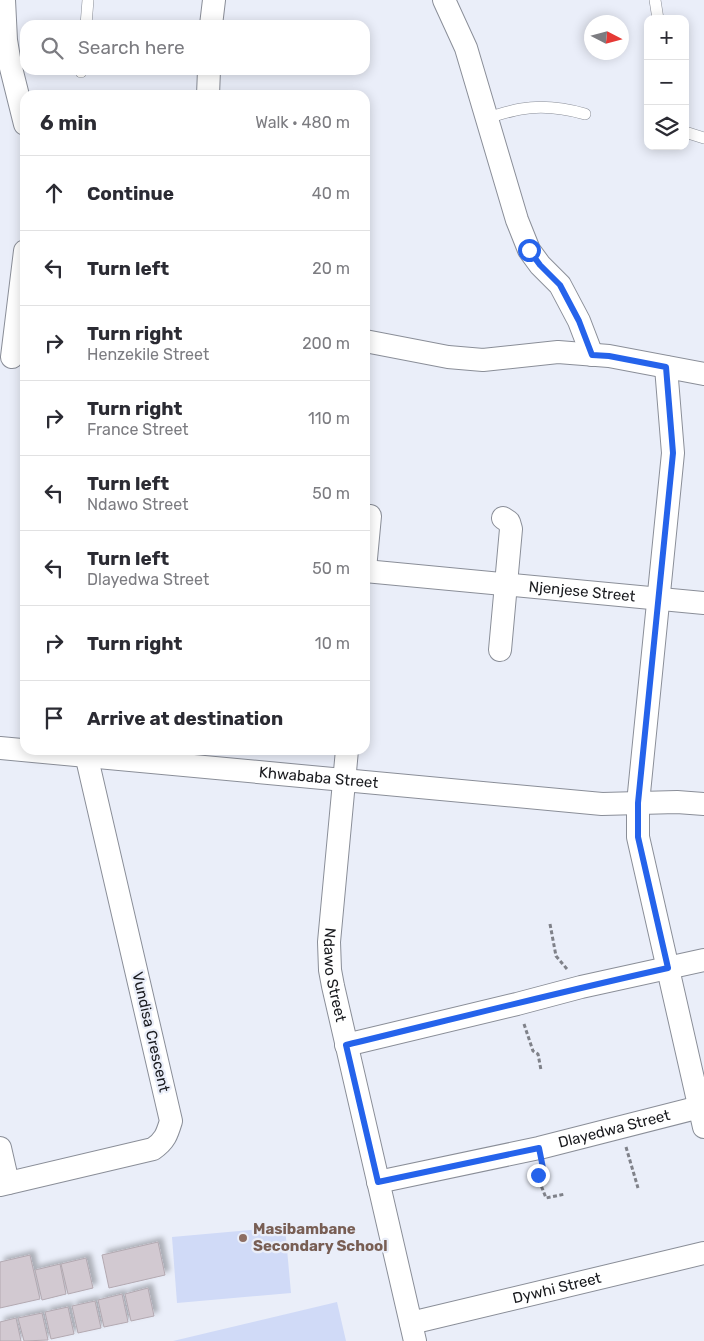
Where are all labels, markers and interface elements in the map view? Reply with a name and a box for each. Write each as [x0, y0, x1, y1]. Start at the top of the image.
north arrow [584, 15, 629, 60]
map controls [644, 15, 689, 150]
button: + [644, 15, 689, 60]
search box [20, 20, 370, 75]
icon: search [38, 34, 66, 62]
text: Search here [78, 36, 185, 59]
button: − [644, 60, 689, 105]
button: layers [644, 105, 689, 150]
text: 6 min [40, 110, 97, 135]
text: Walk · 480 m [255, 113, 350, 132]
icon: ahead [40, 179, 68, 207]
text: Continue [87, 182, 174, 205]
text: 40 m [312, 184, 350, 203]
route start [518, 239, 541, 262]
icon: left [40, 254, 68, 282]
text: Turn left [87, 257, 169, 280]
text: 20 m [312, 259, 350, 278]
text: Turn right [87, 322, 182, 345]
icon: right [40, 329, 68, 357]
text: 200 m [302, 334, 350, 353]
text: Henzekile Street [87, 345, 209, 364]
text: Turn right [87, 397, 182, 420]
icon: right [40, 404, 68, 432]
text: 110 m [308, 409, 350, 428]
text: France Street [87, 420, 189, 439]
text: Turn left [87, 472, 169, 495]
icon: left [40, 479, 68, 507]
text: 50 m [312, 484, 350, 503]
text: Ndawo Street [87, 495, 188, 514]
text: Turn left [87, 547, 169, 570]
icon: left [40, 554, 68, 582]
text: 50 m [312, 559, 350, 578]
text: Dlayedwa Street [87, 570, 209, 589]
street label: Njenjese Street [528, 577, 636, 605]
icon: right [40, 629, 68, 657]
text: Turn right [87, 632, 182, 655]
text: 10 m [315, 634, 350, 653]
icon: arrive [40, 704, 68, 732]
text: Arrive at destination [87, 707, 283, 730]
street label: Khwababa Street [258, 763, 379, 792]
street label: Ndawo Street [320, 927, 350, 1024]
street label: Vundisa Crescent [128, 970, 174, 1094]
street label: Dlayedwa Street [556, 1106, 672, 1152]
route end [527, 1164, 550, 1187]
place label: Masibambane Secondary School [253, 1220, 388, 1255]
marker: Masibambane Secondary School [237, 1232, 249, 1244]
street label: Dywhi Street [511, 1269, 603, 1307]

